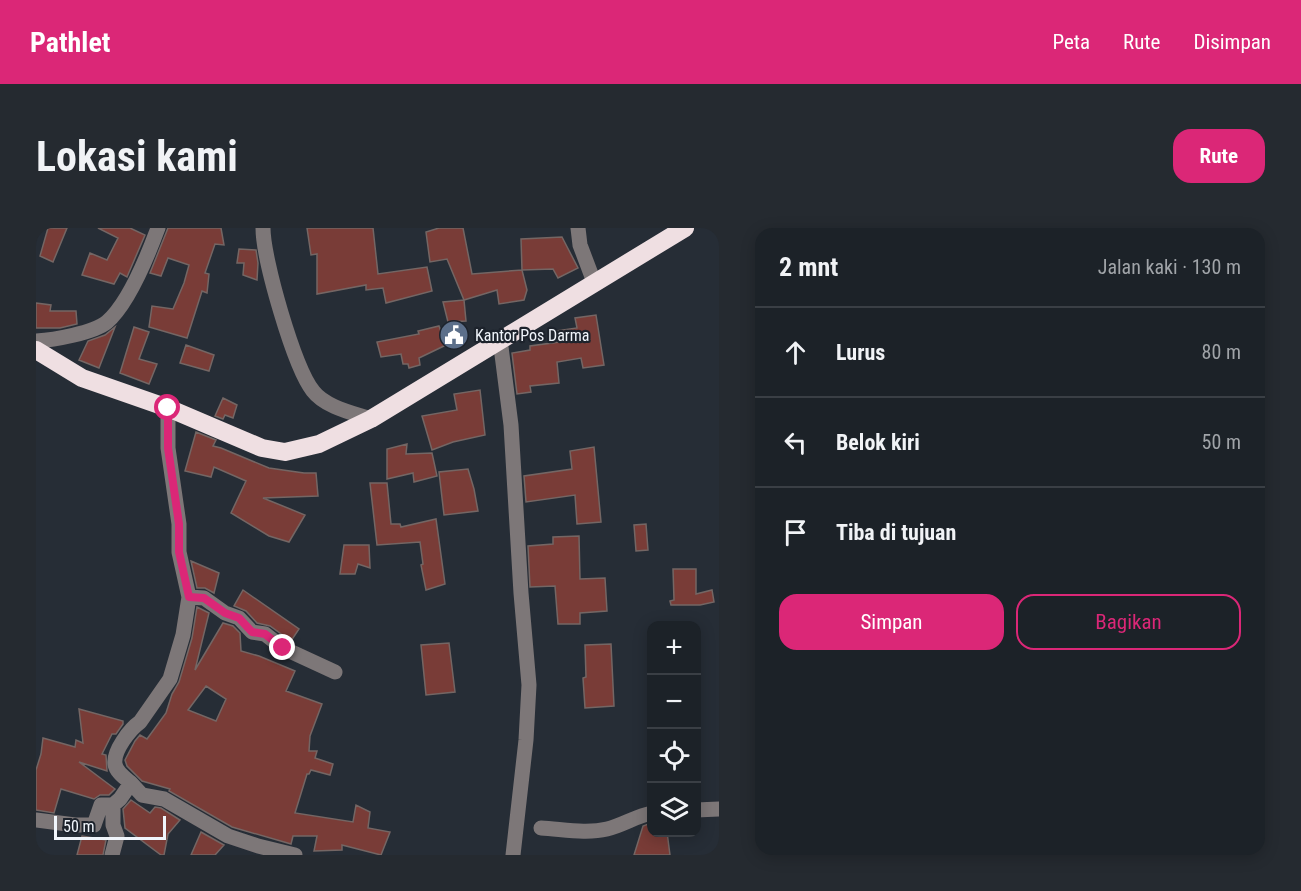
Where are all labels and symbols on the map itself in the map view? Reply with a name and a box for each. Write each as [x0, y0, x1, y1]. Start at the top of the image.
public building icon: Kantor Pos Darma [438, 319, 470, 351]
place label: Kantor Pos Darma [475, 326, 589, 345]
route start [154, 394, 180, 420]
route end [269, 634, 295, 660]
scale bar [54, 813, 166, 840]

